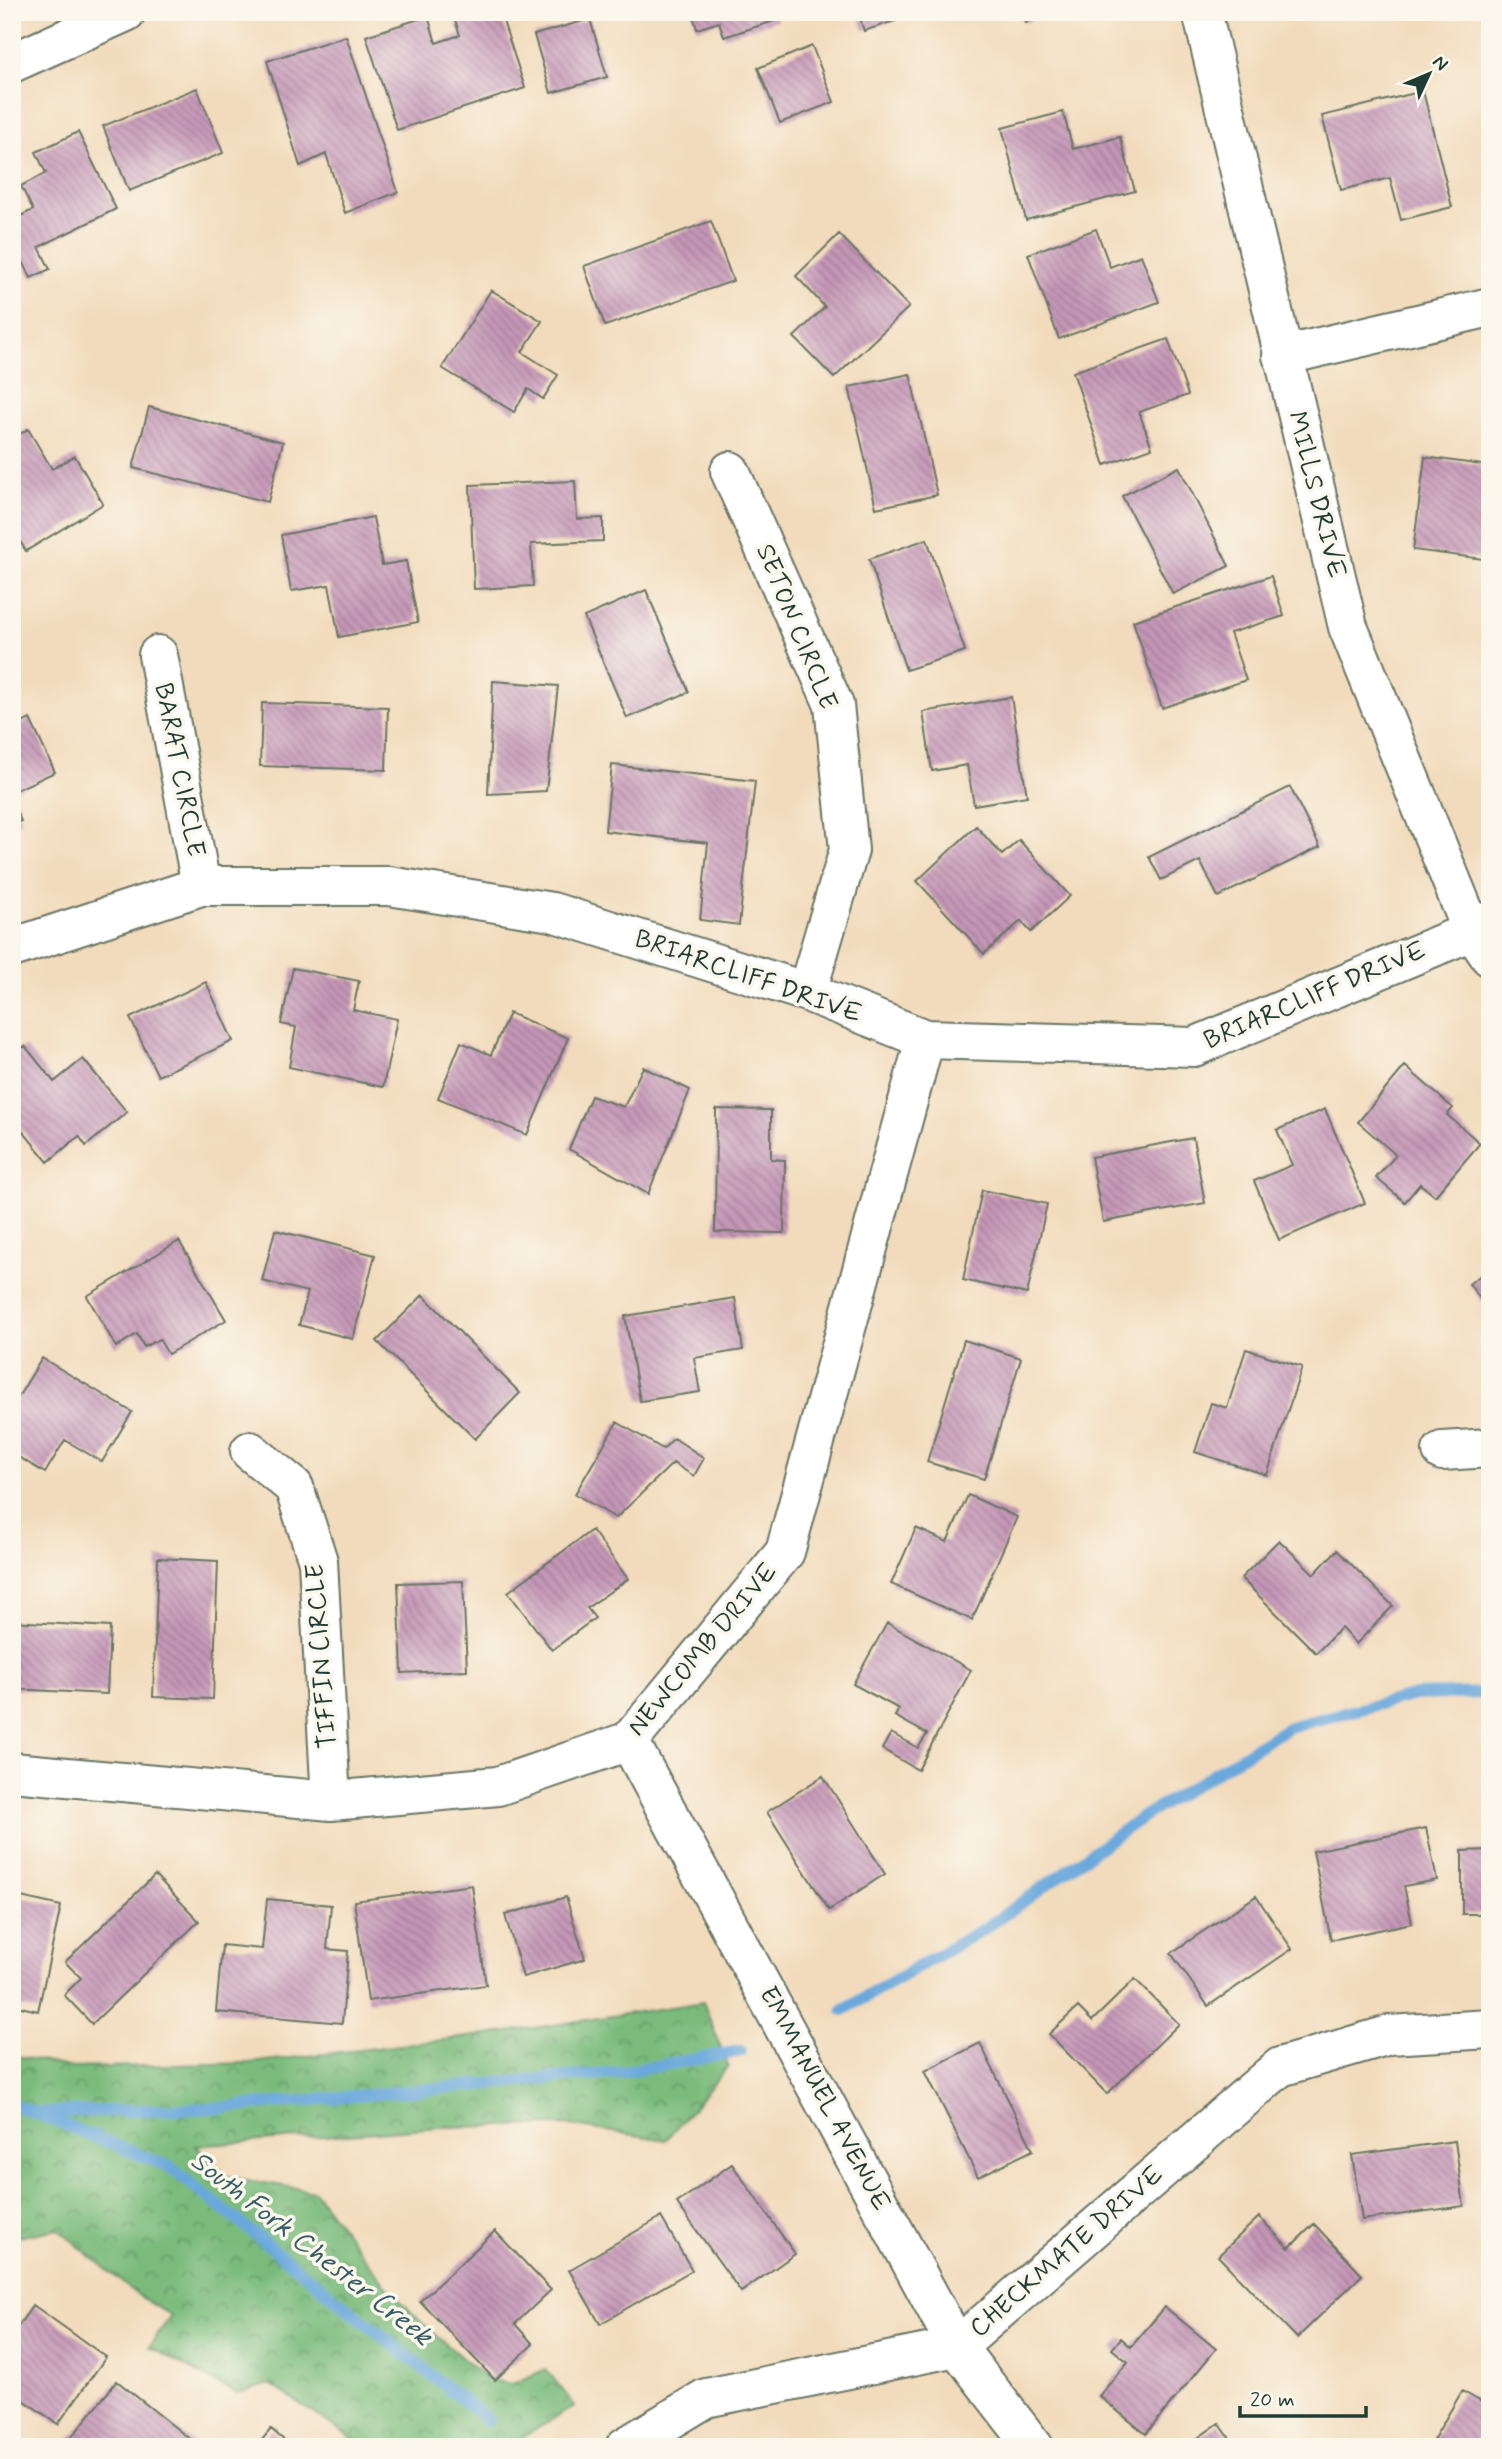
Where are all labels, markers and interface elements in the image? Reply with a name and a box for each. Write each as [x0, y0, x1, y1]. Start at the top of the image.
north arrow [1394, 38, 1464, 108]
text: N [1427, 50, 1454, 76]
street label: MILLS DRIVE [1279, 408, 1353, 582]
street label: SETON CIRCLE [747, 539, 845, 715]
street label: BARAT CIRCLE [145, 680, 213, 860]
street label: BRIARCLIFF DRIVE [630, 922, 866, 1032]
street label: BRIARCLIFF DRIVE [1199, 934, 1431, 1058]
street label: NEWCOMB DRIVE [620, 1556, 786, 1744]
street label: TIFFIN CIRCLE [299, 1562, 345, 1750]
street label: EMMANUEL AVENUE [750, 1981, 898, 2217]
water label: South Fork Chester Creek [183, 2143, 441, 2356]
street label: CHECKMATE DRIVE [963, 2158, 1171, 2346]
scale bar [1240, 2375, 1366, 2419]
text: 20 m [1250, 2386, 1295, 2414]

